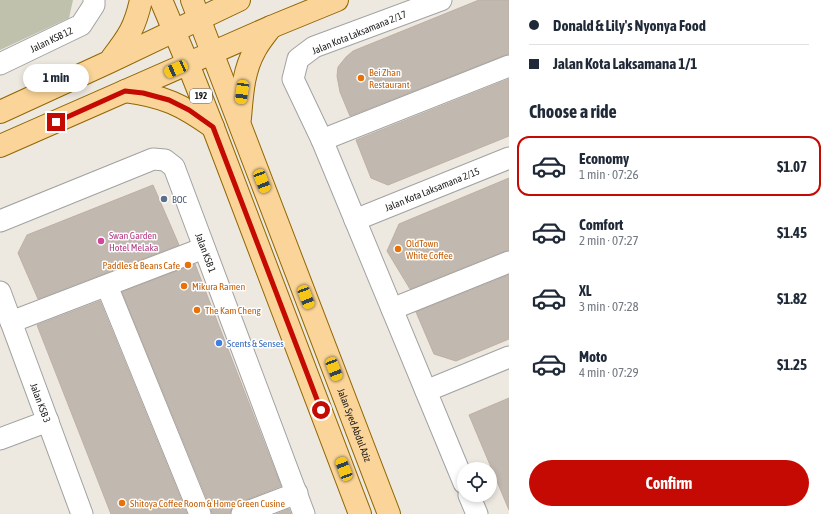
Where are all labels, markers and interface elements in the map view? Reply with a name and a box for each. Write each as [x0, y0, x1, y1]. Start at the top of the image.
street label: Jalan Kota Laksamana 2/17 [310, 8, 408, 56]
text: Donald & Lily's Nyonya Food [553, 17, 706, 34]
street label: Jalan KSB 12 [28, 25, 75, 55]
text: Jalan Kota Laksamana 1/1 [553, 55, 697, 72]
car [163, 59, 189, 79]
callout: 1 min [23, 64, 89, 92]
place label: Bei Zhan Restaurant [369, 67, 410, 90]
text: 1 min [43, 70, 69, 85]
marker: Bei Zhan Restaurant [356, 73, 366, 83]
car [234, 79, 250, 105]
road number: 192 [190, 89, 212, 103]
text: Choose a ride [529, 101, 617, 122]
route end [47, 113, 65, 131]
icon: car [531, 148, 567, 184]
text: Economy [579, 150, 629, 167]
text: $1.07 [777, 158, 807, 175]
street label: Jalan Kota Laksamana 2/15 [383, 165, 481, 213]
text: 1 min · 07:26 [579, 167, 639, 182]
car [252, 168, 272, 194]
marker: BOC [159, 194, 169, 204]
place label: BOC [172, 194, 188, 205]
icon: car [531, 214, 567, 250]
text: Comfort [579, 216, 623, 233]
text: $1.45 [777, 224, 807, 241]
place label: Swan Garden Hotel Melaka [109, 230, 159, 253]
street label: Jalan KSB 1 [193, 232, 218, 274]
text: 2 min · 07:27 [579, 233, 639, 248]
marker: Swan Garden Hotel Melaka [96, 236, 106, 246]
place label: OldTown White Coffee [406, 238, 453, 261]
marker: OldTown White Coffee [393, 244, 403, 254]
place label: Paddles & Beans Cafe [102, 260, 180, 271]
marker: Paddles & Beans Cafe [183, 260, 193, 270]
icon: car [531, 280, 567, 316]
marker: Mikura Ramen [179, 281, 189, 291]
place label: Mikura Ramen [192, 281, 245, 292]
text: XL [579, 282, 592, 299]
car [296, 284, 316, 310]
text: $1.82 [777, 290, 807, 307]
text: 3 min · 07:28 [579, 299, 639, 314]
marker: The Kam Cheng [192, 305, 202, 315]
place label: The Kam Cheng [205, 305, 262, 316]
marker: Scents & Senses [214, 338, 224, 348]
place label: Scents & Senses [227, 338, 284, 349]
icon: car [531, 346, 567, 382]
text: Moto [579, 348, 607, 365]
car [324, 356, 344, 382]
text: $1.25 [777, 356, 807, 373]
text: 4 min · 07:29 [579, 365, 639, 380]
street label: Jalan KSB 3 [28, 382, 53, 424]
street label: Jalan Syed Abdul Aziz [335, 387, 374, 464]
route start [312, 401, 330, 419]
car [334, 456, 354, 482]
button: Confirm [529, 460, 809, 506]
map controls [457, 462, 497, 502]
button: locate [457, 462, 497, 502]
marker: Shitoya Coffee Room & Home Green Cusine [117, 498, 127, 508]
place label: Shitoya Coffee Room & Home Green Cusine [130, 498, 285, 509]

